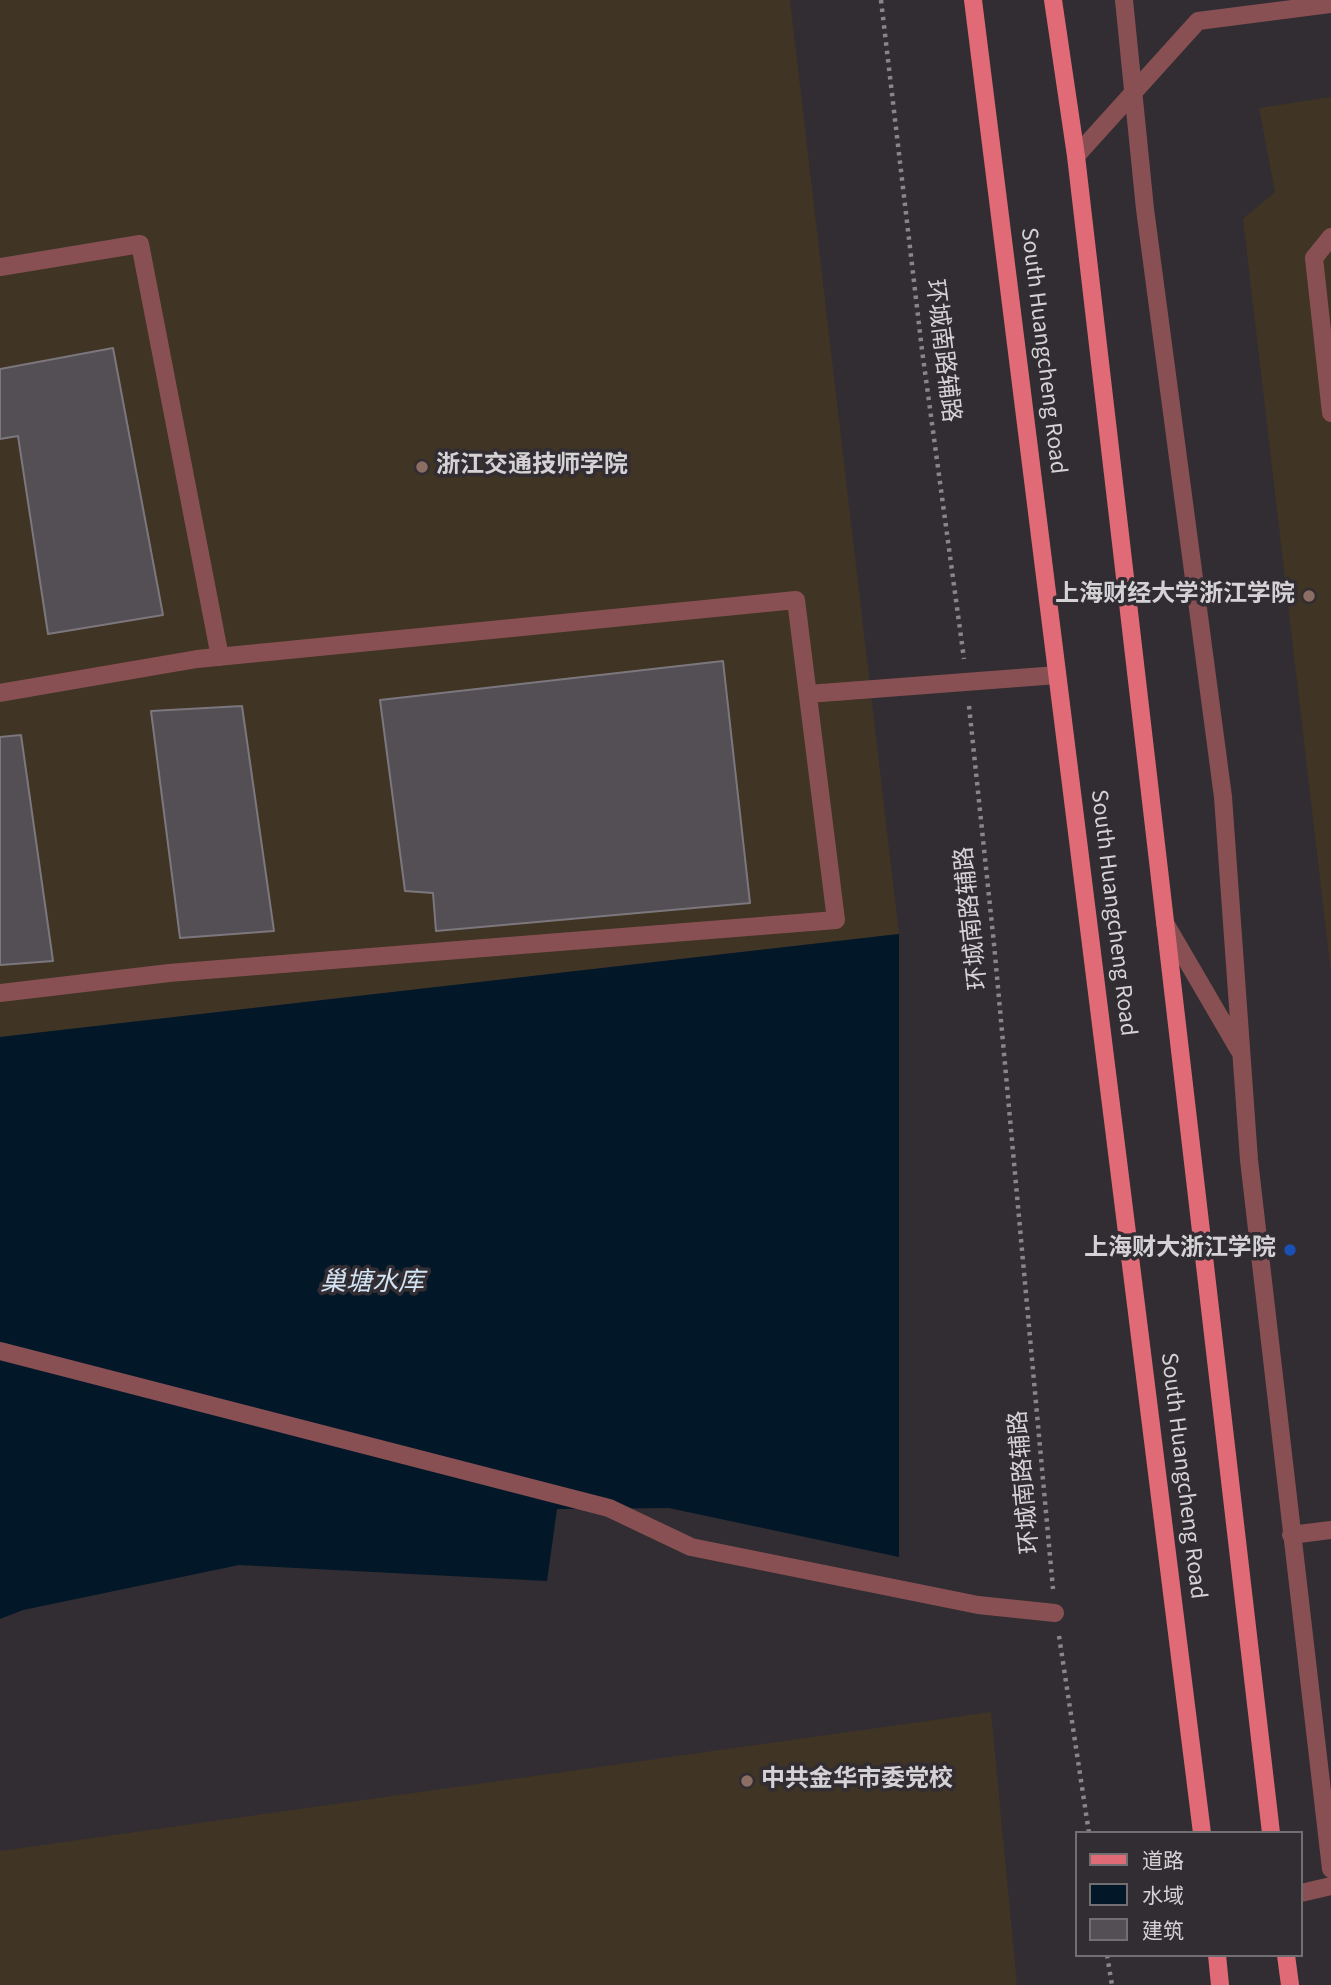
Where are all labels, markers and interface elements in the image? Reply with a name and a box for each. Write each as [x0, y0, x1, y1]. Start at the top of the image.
street label: South Huangcheng Road [1013, 226, 1071, 476]
street label: 环城南路辅路 [918, 278, 964, 424]
place label: 浙江交通技师学院 [436, 453, 628, 481]
marker: 浙江交通技师学院 [414, 459, 430, 475]
place label: 上海财经大学浙江学院 [1055, 582, 1295, 610]
marker: 上海财经大学浙江学院 [1301, 588, 1317, 604]
street label: South Huangcheng Road [1083, 788, 1141, 1038]
street label: 环城南路辅路 [951, 845, 995, 991]
place label: 上海财大浙江学院 [1084, 1236, 1276, 1264]
marker: 上海财大浙江学院 [1282, 1242, 1298, 1258]
water label: 巢塘水库 [320, 1268, 424, 1300]
street label: South Huangcheng Road [1153, 1351, 1211, 1601]
street label: 环城南路辅路 [1005, 1409, 1047, 1555]
place label: 中共金华市委党校 [761, 1767, 953, 1795]
marker: 中共金华市委党校 [739, 1773, 755, 1789]
legend [1076, 1831, 1303, 1957]
text: 道路 [1142, 1846, 1184, 1876]
text: 水域 [1142, 1881, 1184, 1911]
text: 建筑 [1142, 1916, 1184, 1946]

